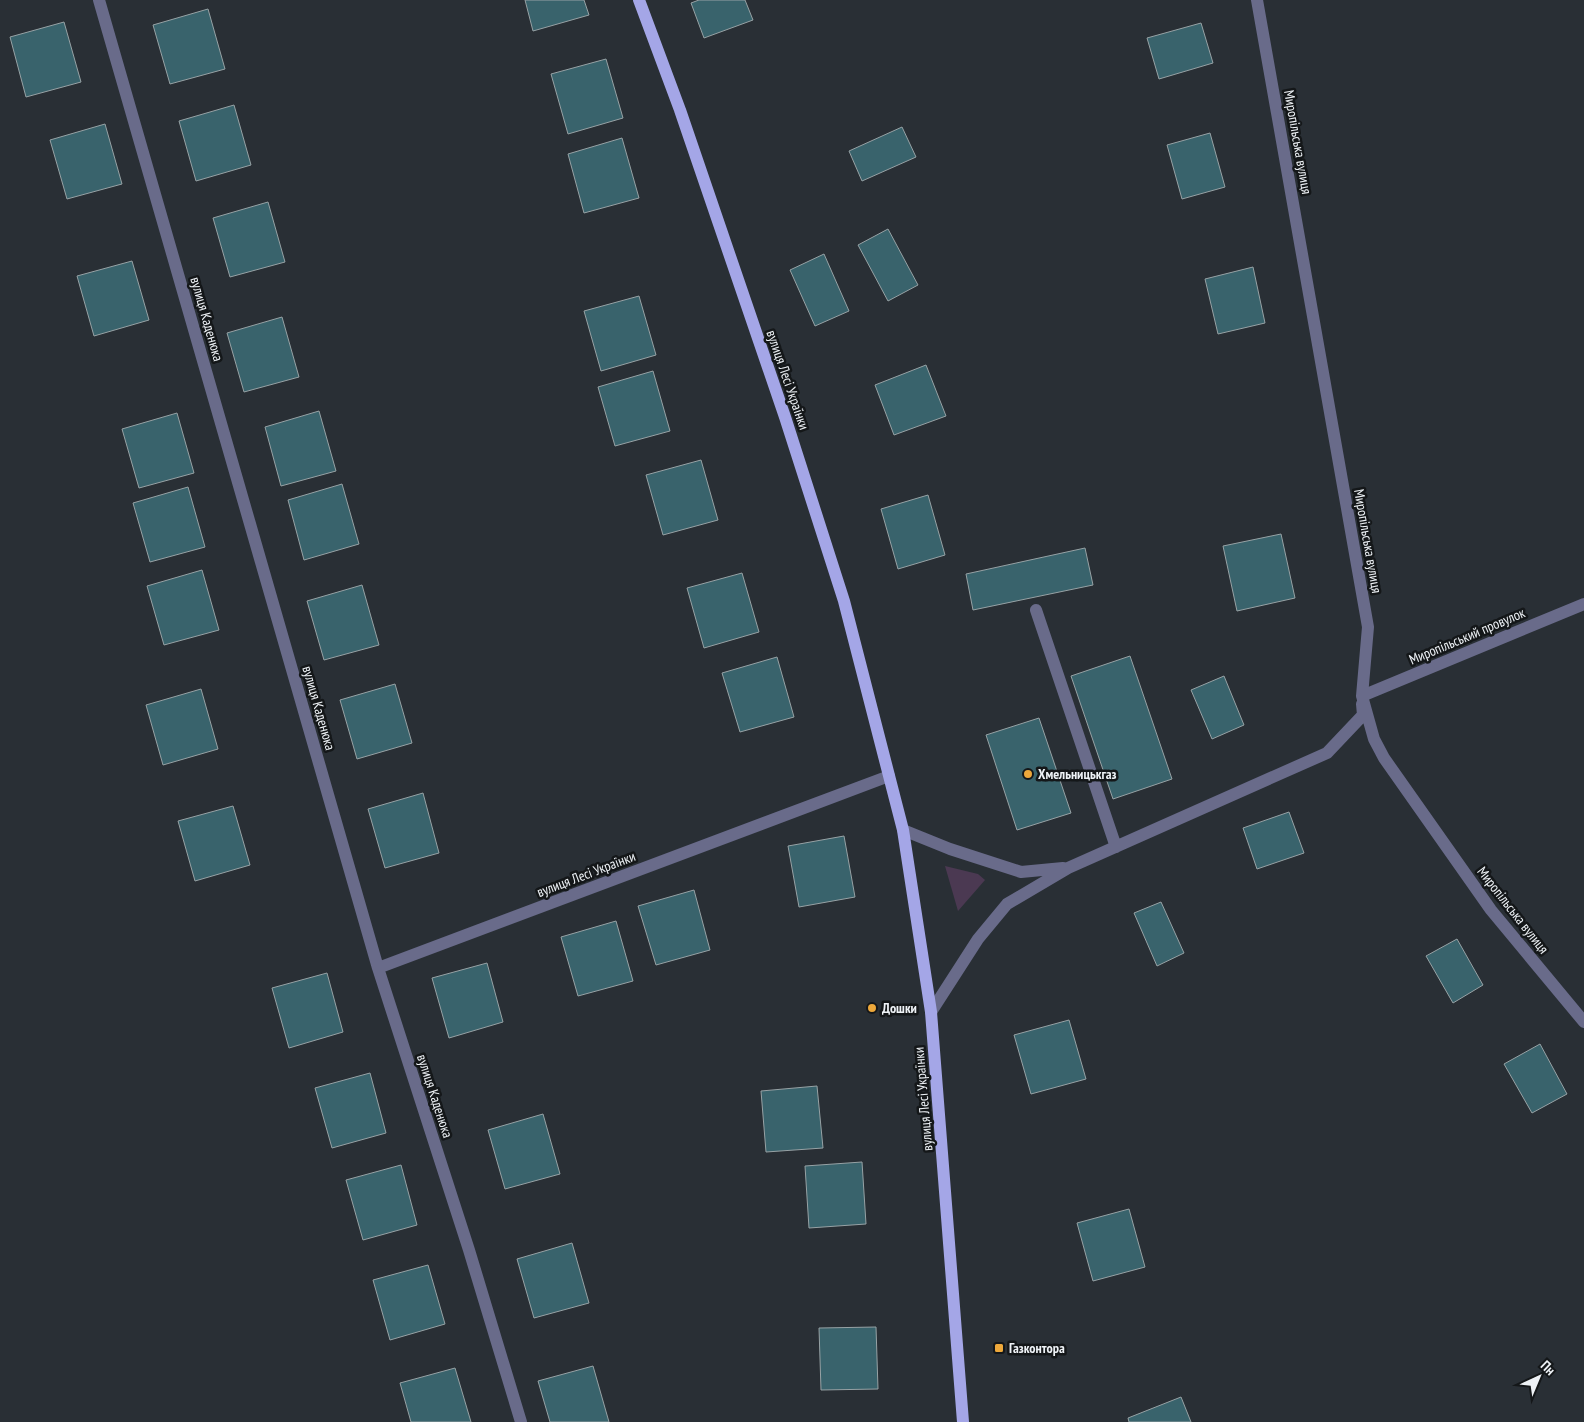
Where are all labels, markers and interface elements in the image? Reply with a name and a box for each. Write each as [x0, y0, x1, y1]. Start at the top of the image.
street label: Миропільська вулиця [1280, 88, 1316, 196]
street label: вулиця Каденюка [186, 275, 228, 363]
street label: вулиця Лесі Українки [763, 328, 813, 432]
street label: Миропільська вулиця [1350, 487, 1386, 595]
street label: Миропільський провулок [1406, 603, 1528, 669]
street label: вулиця Каденюка [298, 664, 340, 752]
place label: Хмельницькгаз [1038, 765, 1116, 783]
marker: Хмельницькгаз [1022, 768, 1034, 780]
street label: вулиця Лесі Українки [534, 847, 638, 901]
street label: Миропільська вулиця [1473, 863, 1553, 957]
place label: Дошки [882, 999, 917, 1017]
marker: Дошки [866, 1002, 878, 1014]
street label: вулиця Лесі Українки [909, 1046, 937, 1152]
street label: вулиця Каденюка [413, 1052, 457, 1140]
place label: Газконтора [1009, 1339, 1065, 1357]
marker: Газконтора [993, 1342, 1005, 1354]
north arrow [1514, 1352, 1564, 1402]
text: Пн [1537, 1356, 1559, 1379]

